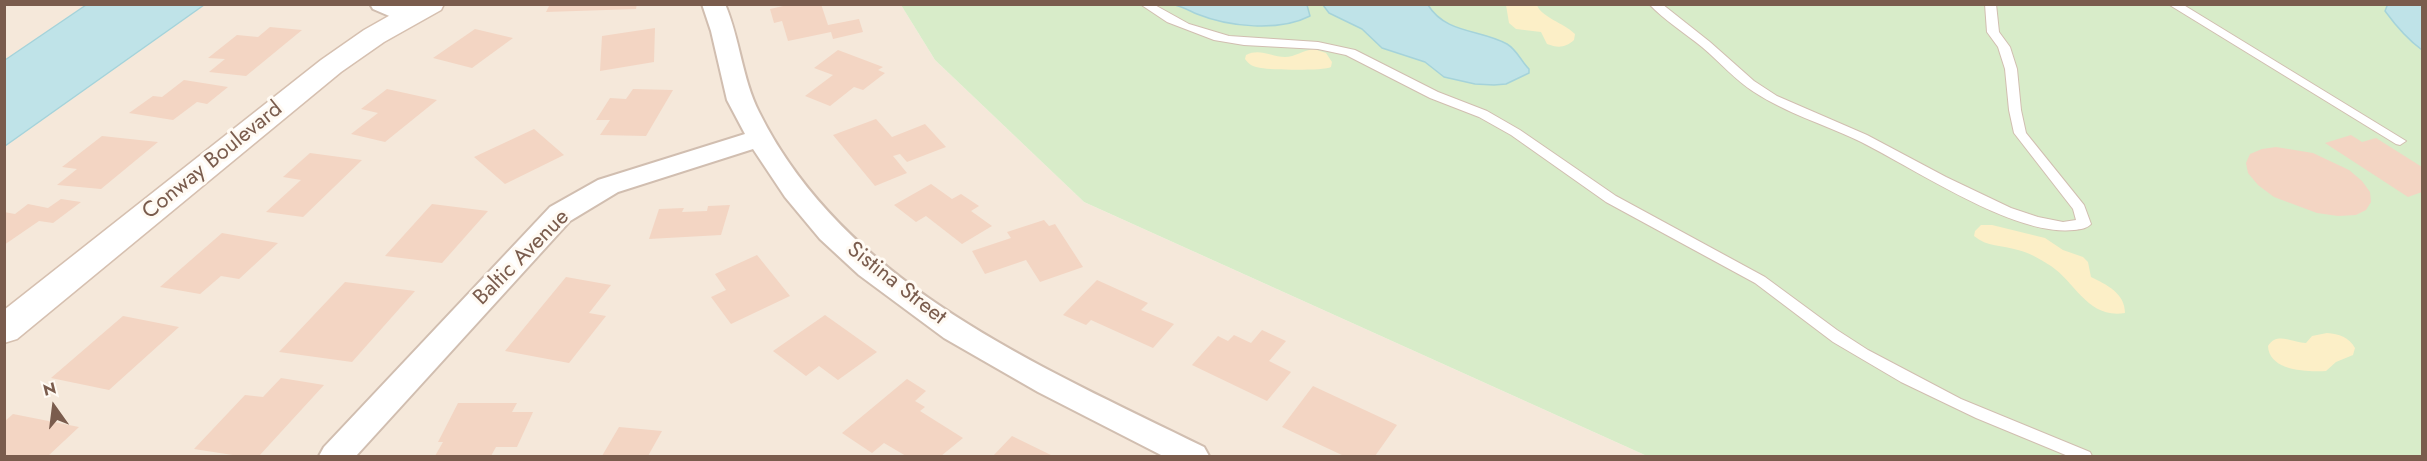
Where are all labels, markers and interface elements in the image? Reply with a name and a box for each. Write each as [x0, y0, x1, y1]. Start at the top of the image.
street label: Conway Boulevard [138, 96, 288, 226]
street label: Baltic Avenue [469, 205, 575, 311]
street label: Sistina Street [841, 237, 951, 331]
text: N [41, 376, 58, 402]
north arrow [24, 377, 84, 437]

